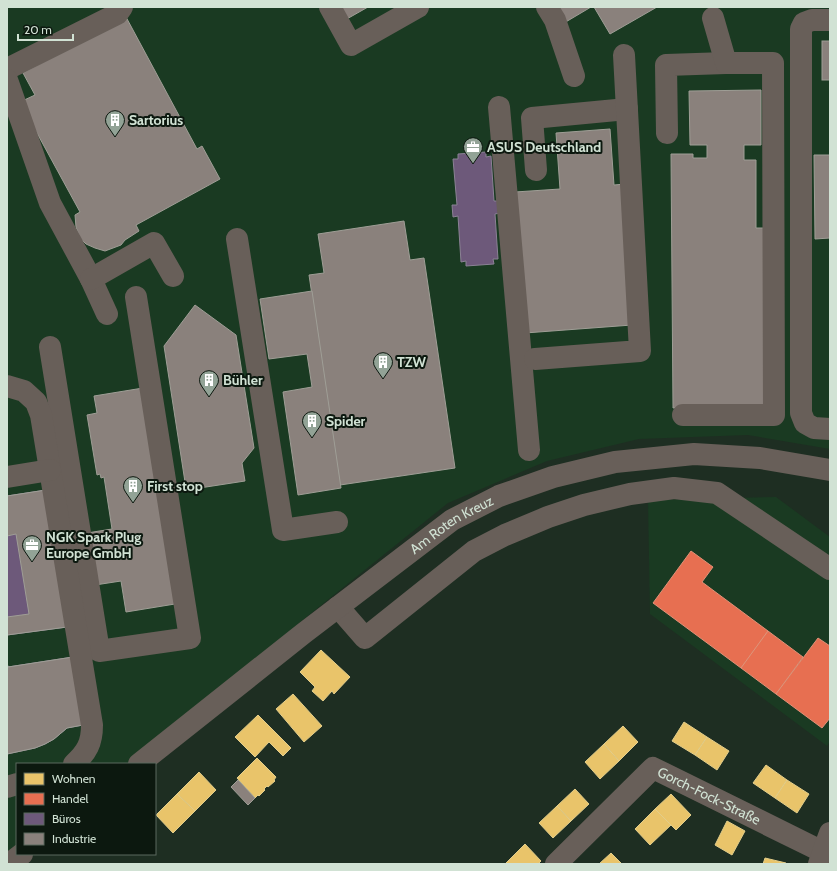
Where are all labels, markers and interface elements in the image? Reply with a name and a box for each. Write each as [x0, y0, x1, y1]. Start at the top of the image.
scale bar [18, 16, 73, 42]
text: 20 m [24, 22, 52, 37]
building icon: Sartorius [104, 109, 126, 137]
place label: Sartorius [129, 111, 183, 129]
office icon: ASUS Deutschland [462, 136, 484, 164]
place label: ASUS Deutschland [487, 138, 601, 156]
building icon: TZW [372, 351, 394, 379]
place label: TZW [397, 353, 426, 371]
building icon: Bühler [198, 369, 220, 397]
place label: Bühler [223, 371, 263, 389]
building icon: Spider [301, 410, 323, 438]
place label: Spider [326, 412, 366, 430]
building icon: First stop [122, 475, 144, 503]
place label: First stop [147, 477, 203, 495]
street label: Am Roten Kreuz [406, 491, 497, 558]
place label: NGK Spark Plug Europe GmbH [46, 528, 141, 562]
office icon: NGK Spark Plug Europe GmbH [21, 534, 43, 562]
legend [16, 763, 156, 855]
street label: Gorch-Fock-Straße [655, 763, 764, 829]
text: Wohnen [52, 771, 96, 786]
text: Handel [52, 791, 89, 806]
text: Büros [52, 811, 81, 826]
text: Industrie [52, 831, 96, 846]

